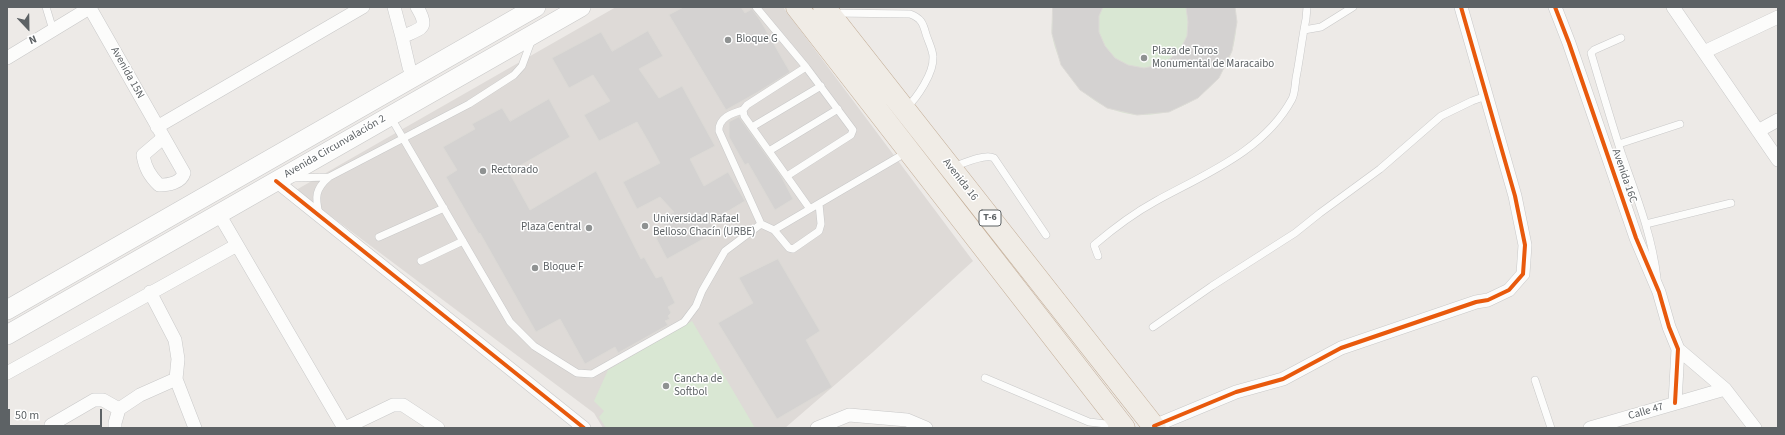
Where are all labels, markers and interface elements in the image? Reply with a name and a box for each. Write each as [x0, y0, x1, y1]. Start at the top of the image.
north arrow [8, 8, 48, 48]
text: N [26, 31, 39, 48]
place label: Bloque G [736, 33, 778, 47]
marker: Bloque G [723, 35, 733, 45]
street label: Avenida 15N [107, 45, 147, 101]
place label: Plaza de Toros Monumental de Maracaibo [1152, 45, 1274, 71]
marker: Plaza de Toros Monumental de Maracaibo [1139, 53, 1149, 63]
street label: Avenida Circunvalación 2 [282, 113, 388, 181]
street label: Avenida 16C [1609, 147, 1639, 205]
street label: Avenida 16 [939, 156, 981, 204]
place label: Rectorado [491, 164, 538, 178]
marker: Rectorado [478, 166, 488, 176]
road number: T-6 [979, 210, 1001, 226]
place label: Universidad Rafael Belloso Chacín (URBE) [653, 213, 755, 239]
place label: Plaza Central [521, 221, 581, 235]
marker: Universidad Rafael Belloso Chacín (URBE) [640, 221, 650, 231]
marker: Plaza Central [584, 223, 594, 233]
place label: Bloque F [543, 261, 583, 275]
marker: Bloque F [530, 263, 540, 273]
place label: Cancha de Softbol [674, 373, 722, 399]
marker: Cancha de Softbol [661, 381, 671, 391]
scale bar [10, 401, 104, 427]
street label: Calle 47 [1627, 401, 1665, 423]
text: 50 m [15, 407, 39, 424]

